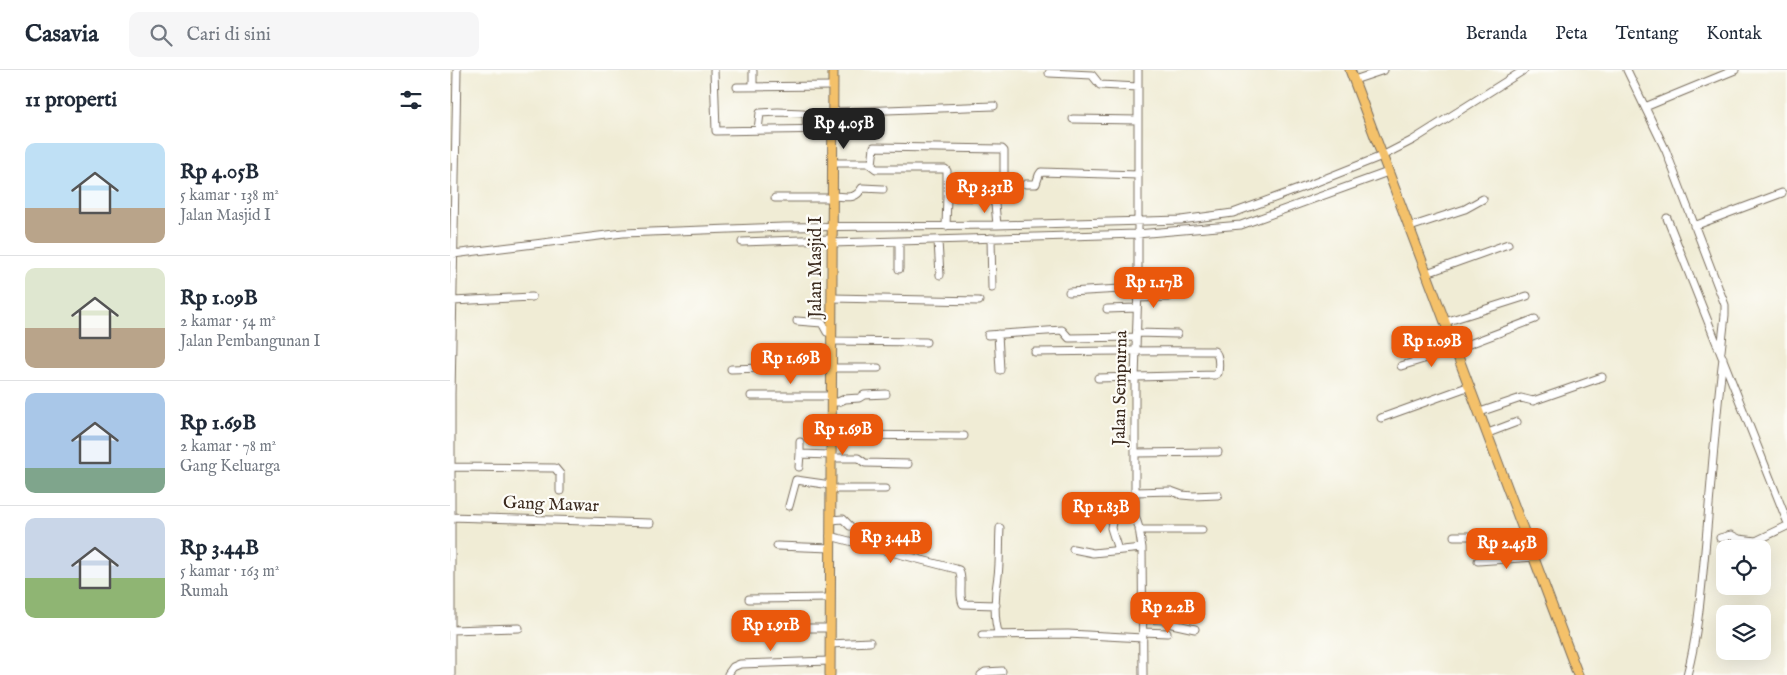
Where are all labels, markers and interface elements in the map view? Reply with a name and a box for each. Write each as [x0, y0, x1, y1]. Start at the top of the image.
search box [129, 12, 479, 57]
text: Casavia [25, 19, 99, 50]
icon: search [147, 21, 175, 49]
text: Cari di sini [187, 23, 271, 47]
text: Beranda [1466, 23, 1527, 46]
text: Peta [1555, 23, 1588, 46]
text: Tentang [1616, 23, 1678, 46]
text: Kontak [1706, 23, 1762, 46]
icon: filters [397, 86, 425, 114]
text: 11 properti [25, 87, 117, 114]
pin: Rp 4.05B [792, 108, 896, 150]
text: Rp 4.05B [814, 114, 874, 134]
text: Rp 4.05B [180, 159, 259, 186]
icon: home [65, 163, 125, 223]
pin: Rp 3.31B [933, 172, 1037, 214]
text: Rp 3.31B [957, 178, 1013, 198]
text: 5 kamar · 138 m² [180, 186, 279, 206]
text: Jalan Masjid I [180, 206, 271, 226]
street label: Jalan Masjid I [805, 216, 828, 320]
pin: Rp 1.17B [1102, 266, 1206, 309]
text: Rp 1.17B [1125, 273, 1183, 293]
text: Rp 1.09B [180, 285, 258, 312]
icon: home [65, 288, 125, 348]
text: 2 kamar · 54 m² [180, 312, 276, 332]
pin: Rp 1.09B [1380, 326, 1484, 368]
street label: Jalan Sempurna [1108, 330, 1134, 448]
text: Jalan Pembangunan I [180, 332, 320, 352]
text: Rp 1.09B [1402, 332, 1462, 352]
pin: Rp 1.69B [739, 342, 843, 385]
text: Rp 1.69B [762, 349, 820, 369]
text: Rp 1.69B [180, 410, 256, 437]
icon: home [65, 413, 125, 473]
pin: Rp 1.69B [791, 414, 895, 456]
text: Rp 1.69B [814, 420, 872, 440]
text: 2 kamar · 78 m² [180, 437, 276, 457]
text: Gang Keluarga [180, 457, 280, 477]
street label: Gang Mawar [503, 492, 600, 518]
pin: Rp 1.83B [1049, 492, 1153, 534]
text: Rp 1.83B [1073, 498, 1129, 518]
pin: Rp 3.44B [839, 522, 943, 564]
text: Rp 3.44B [861, 528, 921, 548]
pin: Rp 2.45B [1455, 528, 1559, 570]
text: Rp 2.45B [1477, 534, 1537, 554]
text: Rp 3.44B [180, 535, 259, 562]
icon: home [65, 538, 125, 598]
map controls [1716, 540, 1771, 660]
button: locate [1716, 540, 1771, 595]
text: 5 kamar · 163 m² [180, 562, 279, 582]
text: Rumah [180, 582, 228, 602]
pin: Rp 2.2B [1122, 592, 1214, 634]
text: Rp 2.2B [1141, 598, 1195, 618]
button: layers [1716, 605, 1771, 660]
pin: Rp 1.91B [719, 610, 823, 652]
text: Rp 1.91B [742, 616, 800, 636]

